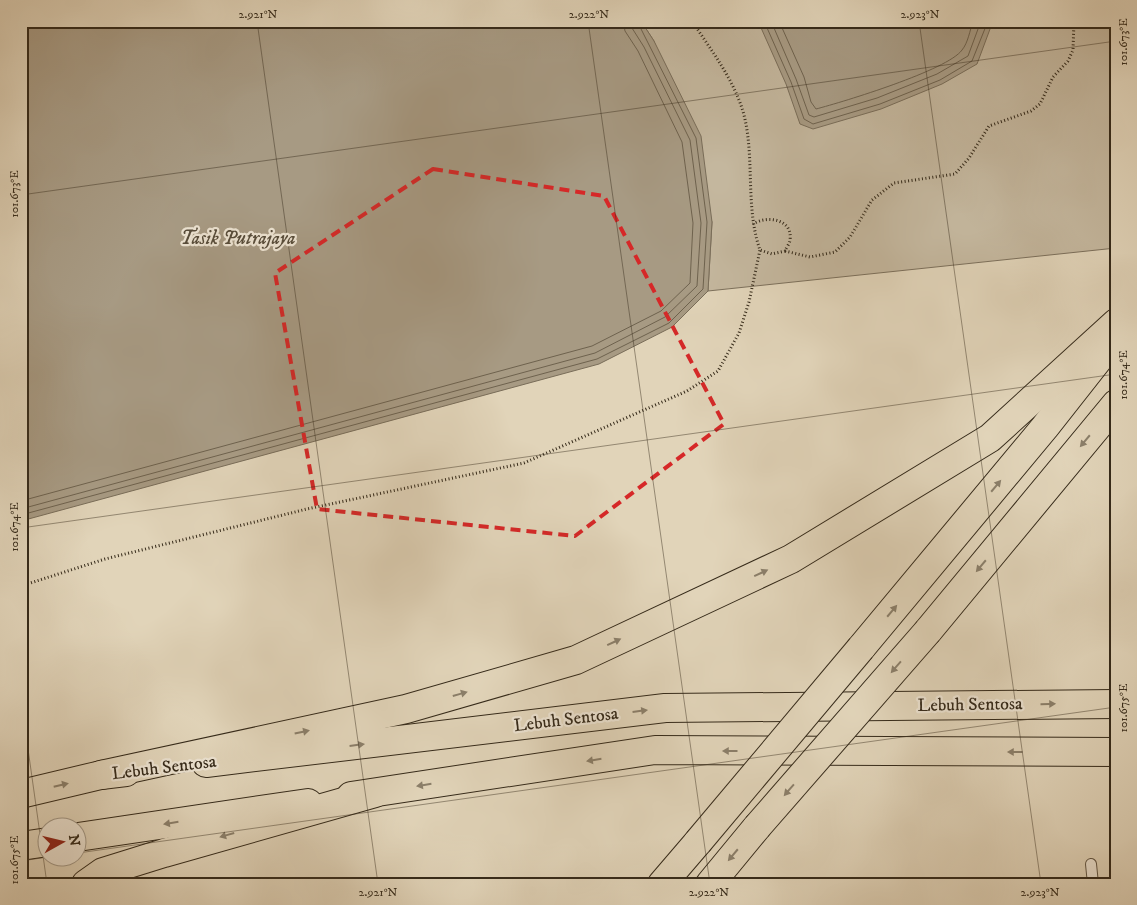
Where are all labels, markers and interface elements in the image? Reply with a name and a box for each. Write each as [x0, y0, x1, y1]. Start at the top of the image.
text: 2.921°N [239, 7, 278, 22]
text: 2.922°N [569, 7, 609, 22]
text: 2.923°N [901, 7, 940, 22]
text: 101.673°E [1116, 18, 1131, 66]
text: 101.673°E [7, 170, 22, 218]
water label: Tasik Putrajaya [180, 227, 296, 250]
text: 101.674°E [1116, 350, 1131, 400]
one-way arrow [1079, 434, 1090, 447]
one-way arrow [990, 480, 1001, 492]
text: 101.674°E [7, 502, 22, 552]
one-way arrow [975, 560, 987, 572]
one-way arrow [754, 569, 768, 577]
one-way arrow [886, 605, 897, 617]
one-way arrow [607, 638, 621, 646]
one-way arrow [890, 661, 901, 674]
text: 101.675°E [1116, 683, 1131, 732]
one-way arrow [453, 689, 468, 697]
street label: Lebuh Sentosa [917, 693, 1023, 717]
one-way arrow [1040, 700, 1056, 708]
street label: Lebuh Sentosa [512, 703, 620, 737]
one-way arrow [633, 707, 649, 715]
one-way arrow [295, 728, 310, 736]
one-way arrow [350, 741, 366, 749]
one-way arrow [721, 747, 737, 755]
one-way arrow [1006, 748, 1022, 756]
street label: Lebuh Sentosa [110, 751, 218, 785]
one-way arrow [586, 756, 602, 764]
one-way arrow [53, 781, 68, 789]
one-way arrow [416, 781, 432, 789]
one-way arrow [783, 784, 795, 796]
north arrow [38, 818, 88, 868]
one-way arrow [162, 820, 178, 828]
one-way arrow [219, 831, 234, 839]
text: N [64, 833, 84, 848]
text: 101.675°E [7, 835, 22, 884]
one-way arrow [728, 849, 739, 862]
text: 2.921°N [359, 885, 398, 900]
text: 2.922°N [689, 885, 729, 900]
text: 2.923°N [1021, 885, 1060, 900]

